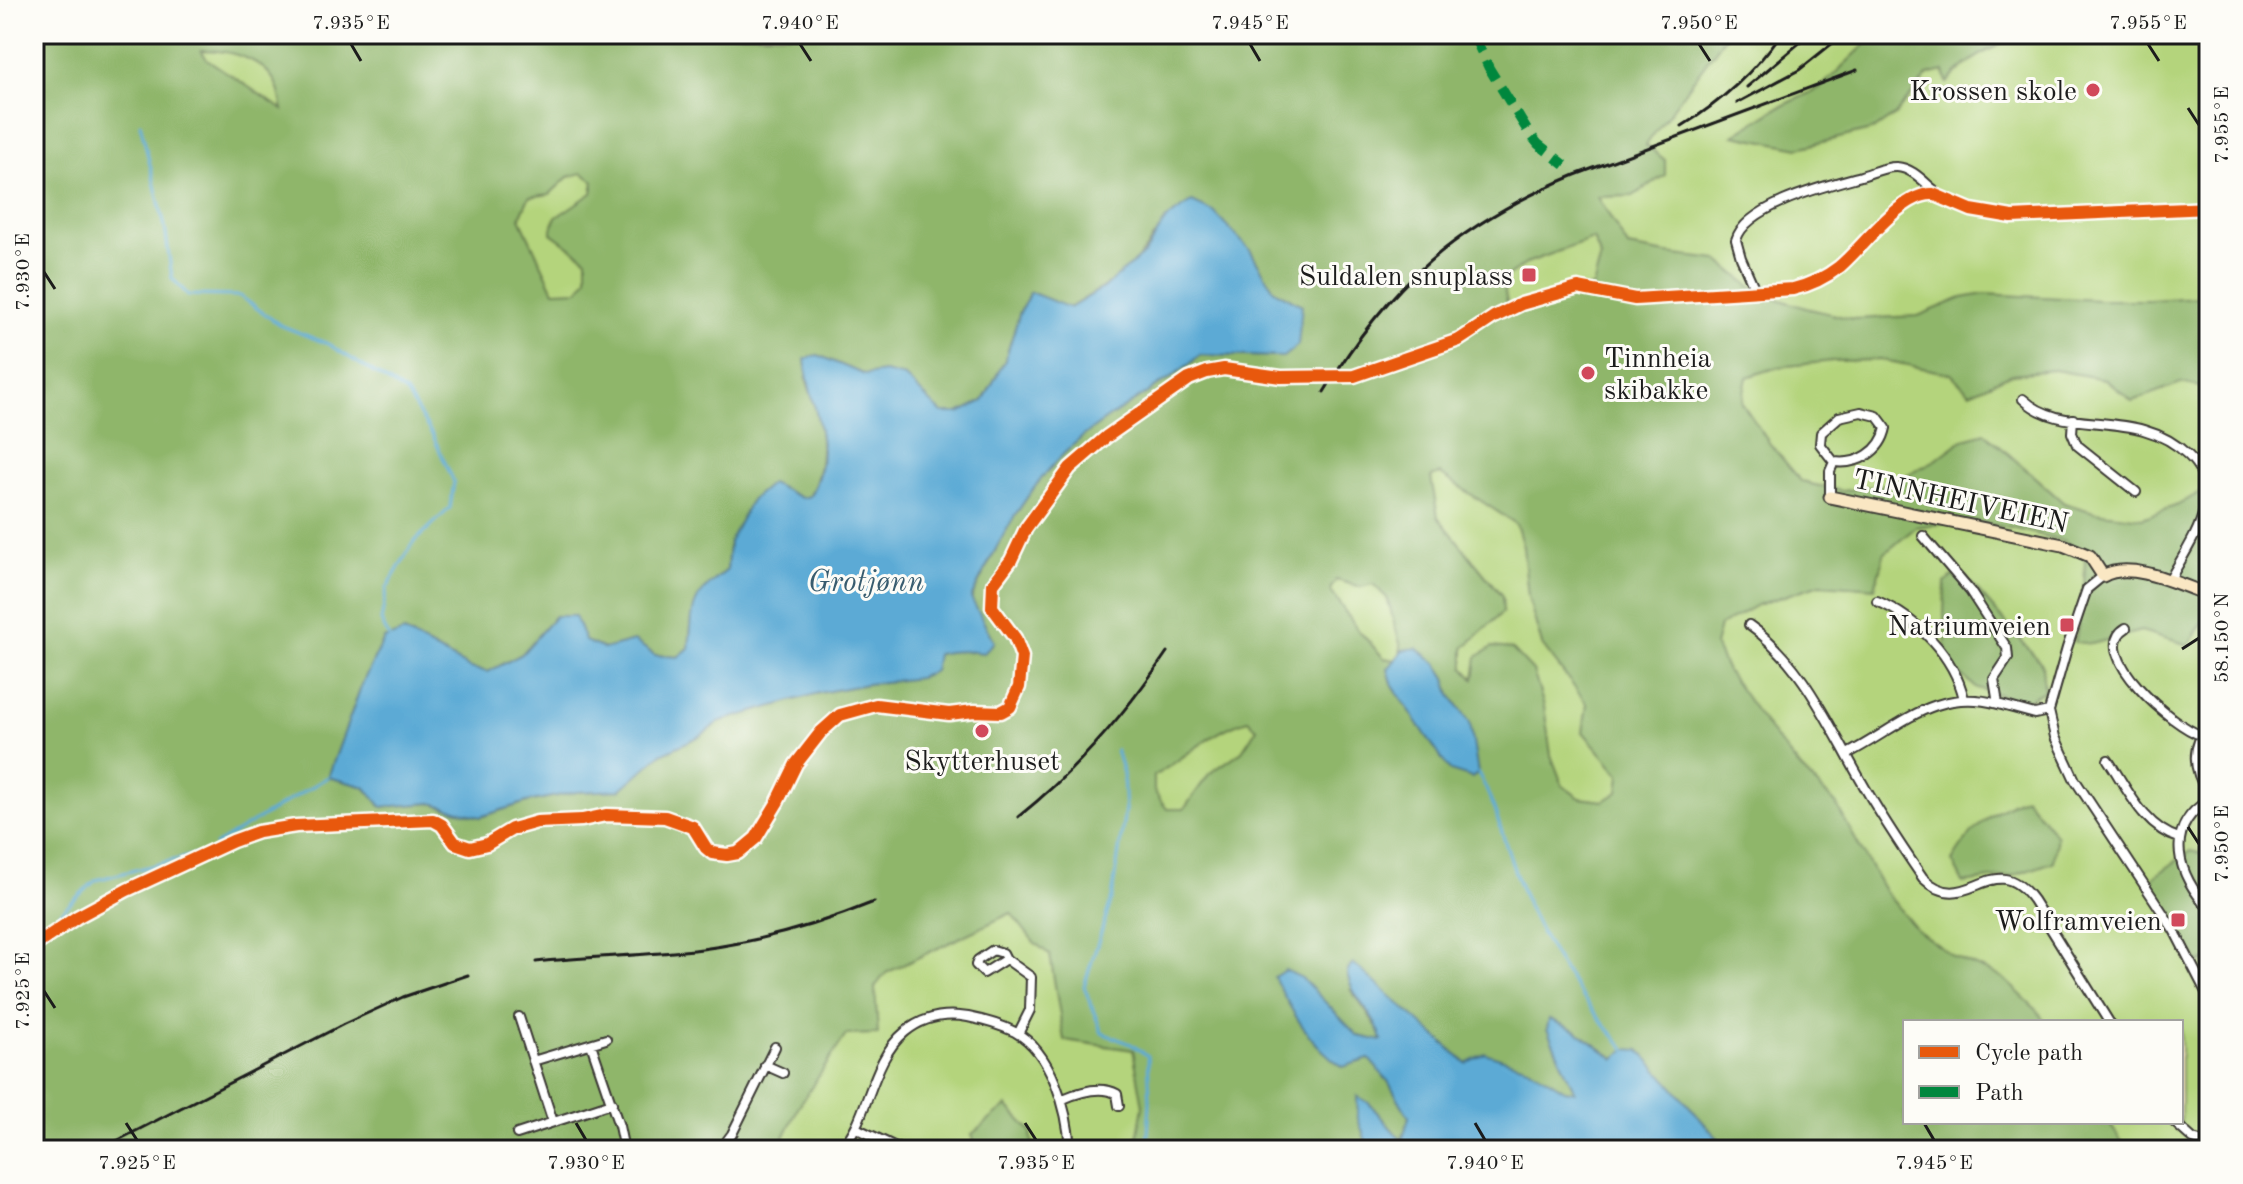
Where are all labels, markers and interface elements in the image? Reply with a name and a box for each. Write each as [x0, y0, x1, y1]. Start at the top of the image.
text: 7.935°E [312, 14, 390, 34]
text: 7.940°E [761, 14, 839, 34]
text: 7.945°E [1211, 14, 1289, 34]
text: 7.950°E [1660, 14, 1738, 34]
text: 7.955°E [2109, 14, 2187, 34]
place label: Krossen skole [1909, 79, 2077, 107]
marker: Krossen skole [2084, 81, 2102, 99]
text: 7.955°E [2213, 86, 2233, 164]
text: 7.930°E [14, 233, 34, 311]
place label: Suldalen snuplass [1299, 264, 1513, 292]
marker: Suldalen snuplass [1520, 266, 1538, 284]
place label: Tinnheia skibakke [1604, 346, 1711, 406]
marker: Tinnheia skibakke [1579, 364, 1597, 382]
street label: TINNHEIVEIEN [1850, 466, 2071, 539]
water label: Grotjønn [808, 568, 924, 598]
text: 58.150°N [2213, 593, 2233, 683]
place label: Natriumveien [1888, 614, 2051, 642]
marker: Natriumveien [2058, 616, 2076, 634]
marker: Skytterhuset [973, 722, 991, 740]
place label: Skytterhuset [904, 749, 1060, 777]
text: 7.950°E [2213, 805, 2233, 883]
place label: Wolframveien [1995, 909, 2162, 937]
marker: Wolframveien [2169, 911, 2187, 929]
text: 7.925°E [14, 952, 34, 1030]
legend [1903, 1020, 2183, 1124]
text: Cycle path [1975, 1042, 2083, 1066]
text: Path [1975, 1082, 2024, 1106]
text: 7.925°E [98, 1154, 176, 1174]
text: 7.930°E [547, 1154, 625, 1174]
text: 7.935°E [997, 1154, 1075, 1174]
text: 7.940°E [1446, 1154, 1524, 1174]
text: 7.945°E [1895, 1154, 1973, 1174]

